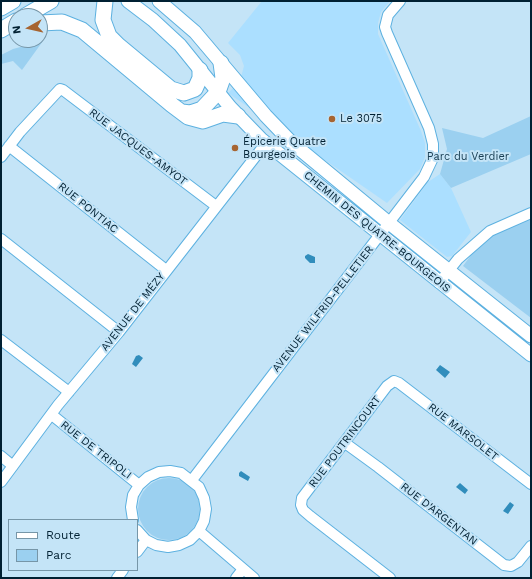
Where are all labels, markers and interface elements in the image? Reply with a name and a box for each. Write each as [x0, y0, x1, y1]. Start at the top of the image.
north arrow [8, 8, 48, 48]
text: N [10, 25, 24, 35]
street label: RUE JACQUES-AMYOT [86, 106, 190, 188]
place label: Le 3075 [340, 112, 382, 126]
marker: Le 3075 [327, 114, 337, 124]
place label: Épicerie Quatre Bourgeois [243, 135, 326, 161]
marker: Épicerie Quatre Bourgeois [230, 143, 240, 153]
park label: Parc du Verdier [427, 150, 509, 164]
street label: CHEMIN DES QUATRE-BOURGEOIS [301, 169, 453, 295]
street label: RUE PONTIAC [55, 180, 121, 236]
street label: AVENUE WILFRID-PELLETIER [270, 243, 376, 375]
street label: AVENUE DE MÉZY [98, 270, 168, 354]
street label: RUE POUTRINCOURT [306, 394, 384, 490]
street label: RUE MARSOLET [425, 401, 501, 463]
street label: RUE DE TRIPOLI [58, 418, 134, 482]
street label: RUE D'ARGENTAN [398, 480, 480, 548]
legend [8, 519, 138, 571]
text: Route [46, 528, 80, 542]
text: Parc [46, 548, 72, 562]

